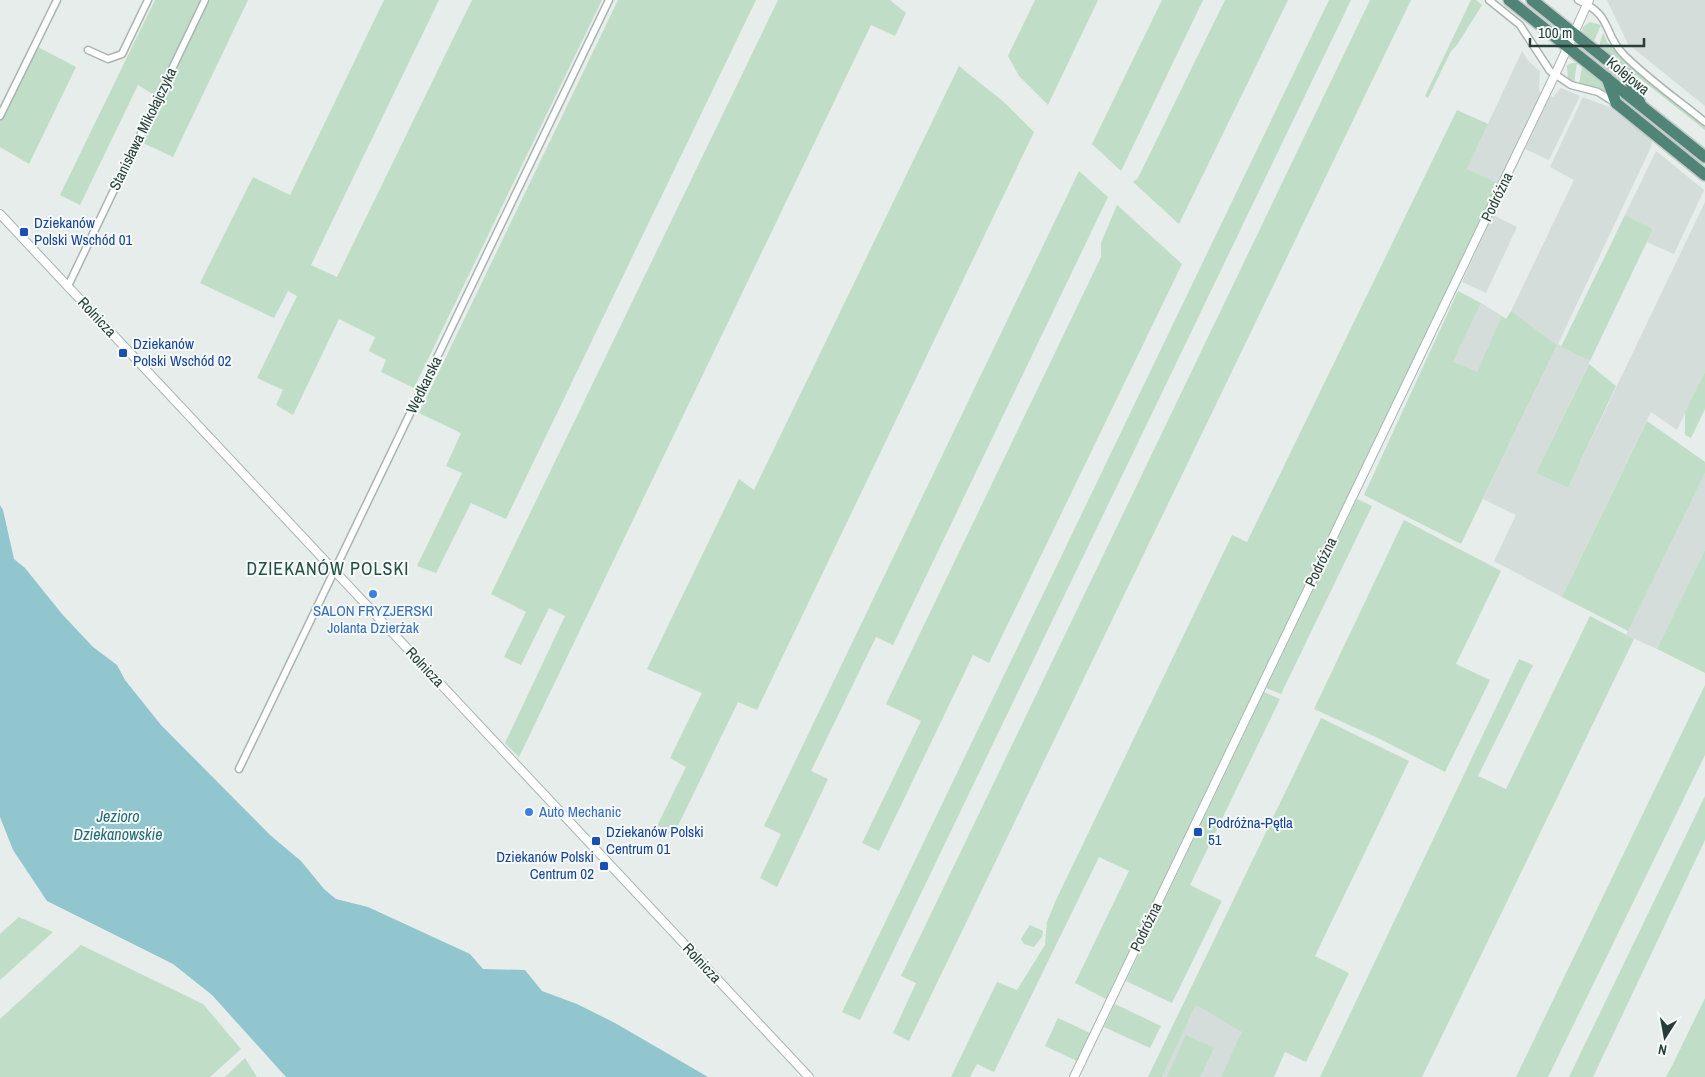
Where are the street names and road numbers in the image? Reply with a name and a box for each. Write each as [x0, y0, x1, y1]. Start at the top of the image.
street label: Kolejowa [1602, 52, 1654, 100]
street label: Stanisława Mikołajczyka [104, 64, 181, 194]
street label: Podróżna [1476, 168, 1518, 225]
street label: Rolnicza [73, 292, 121, 341]
street label: Wędkarska [401, 352, 446, 417]
street label: Podróżna [1300, 533, 1342, 590]
street label: Rolnicza [401, 642, 449, 691]
street label: Podróżna [1125, 898, 1167, 955]
street label: Rolnicza [678, 938, 726, 987]

